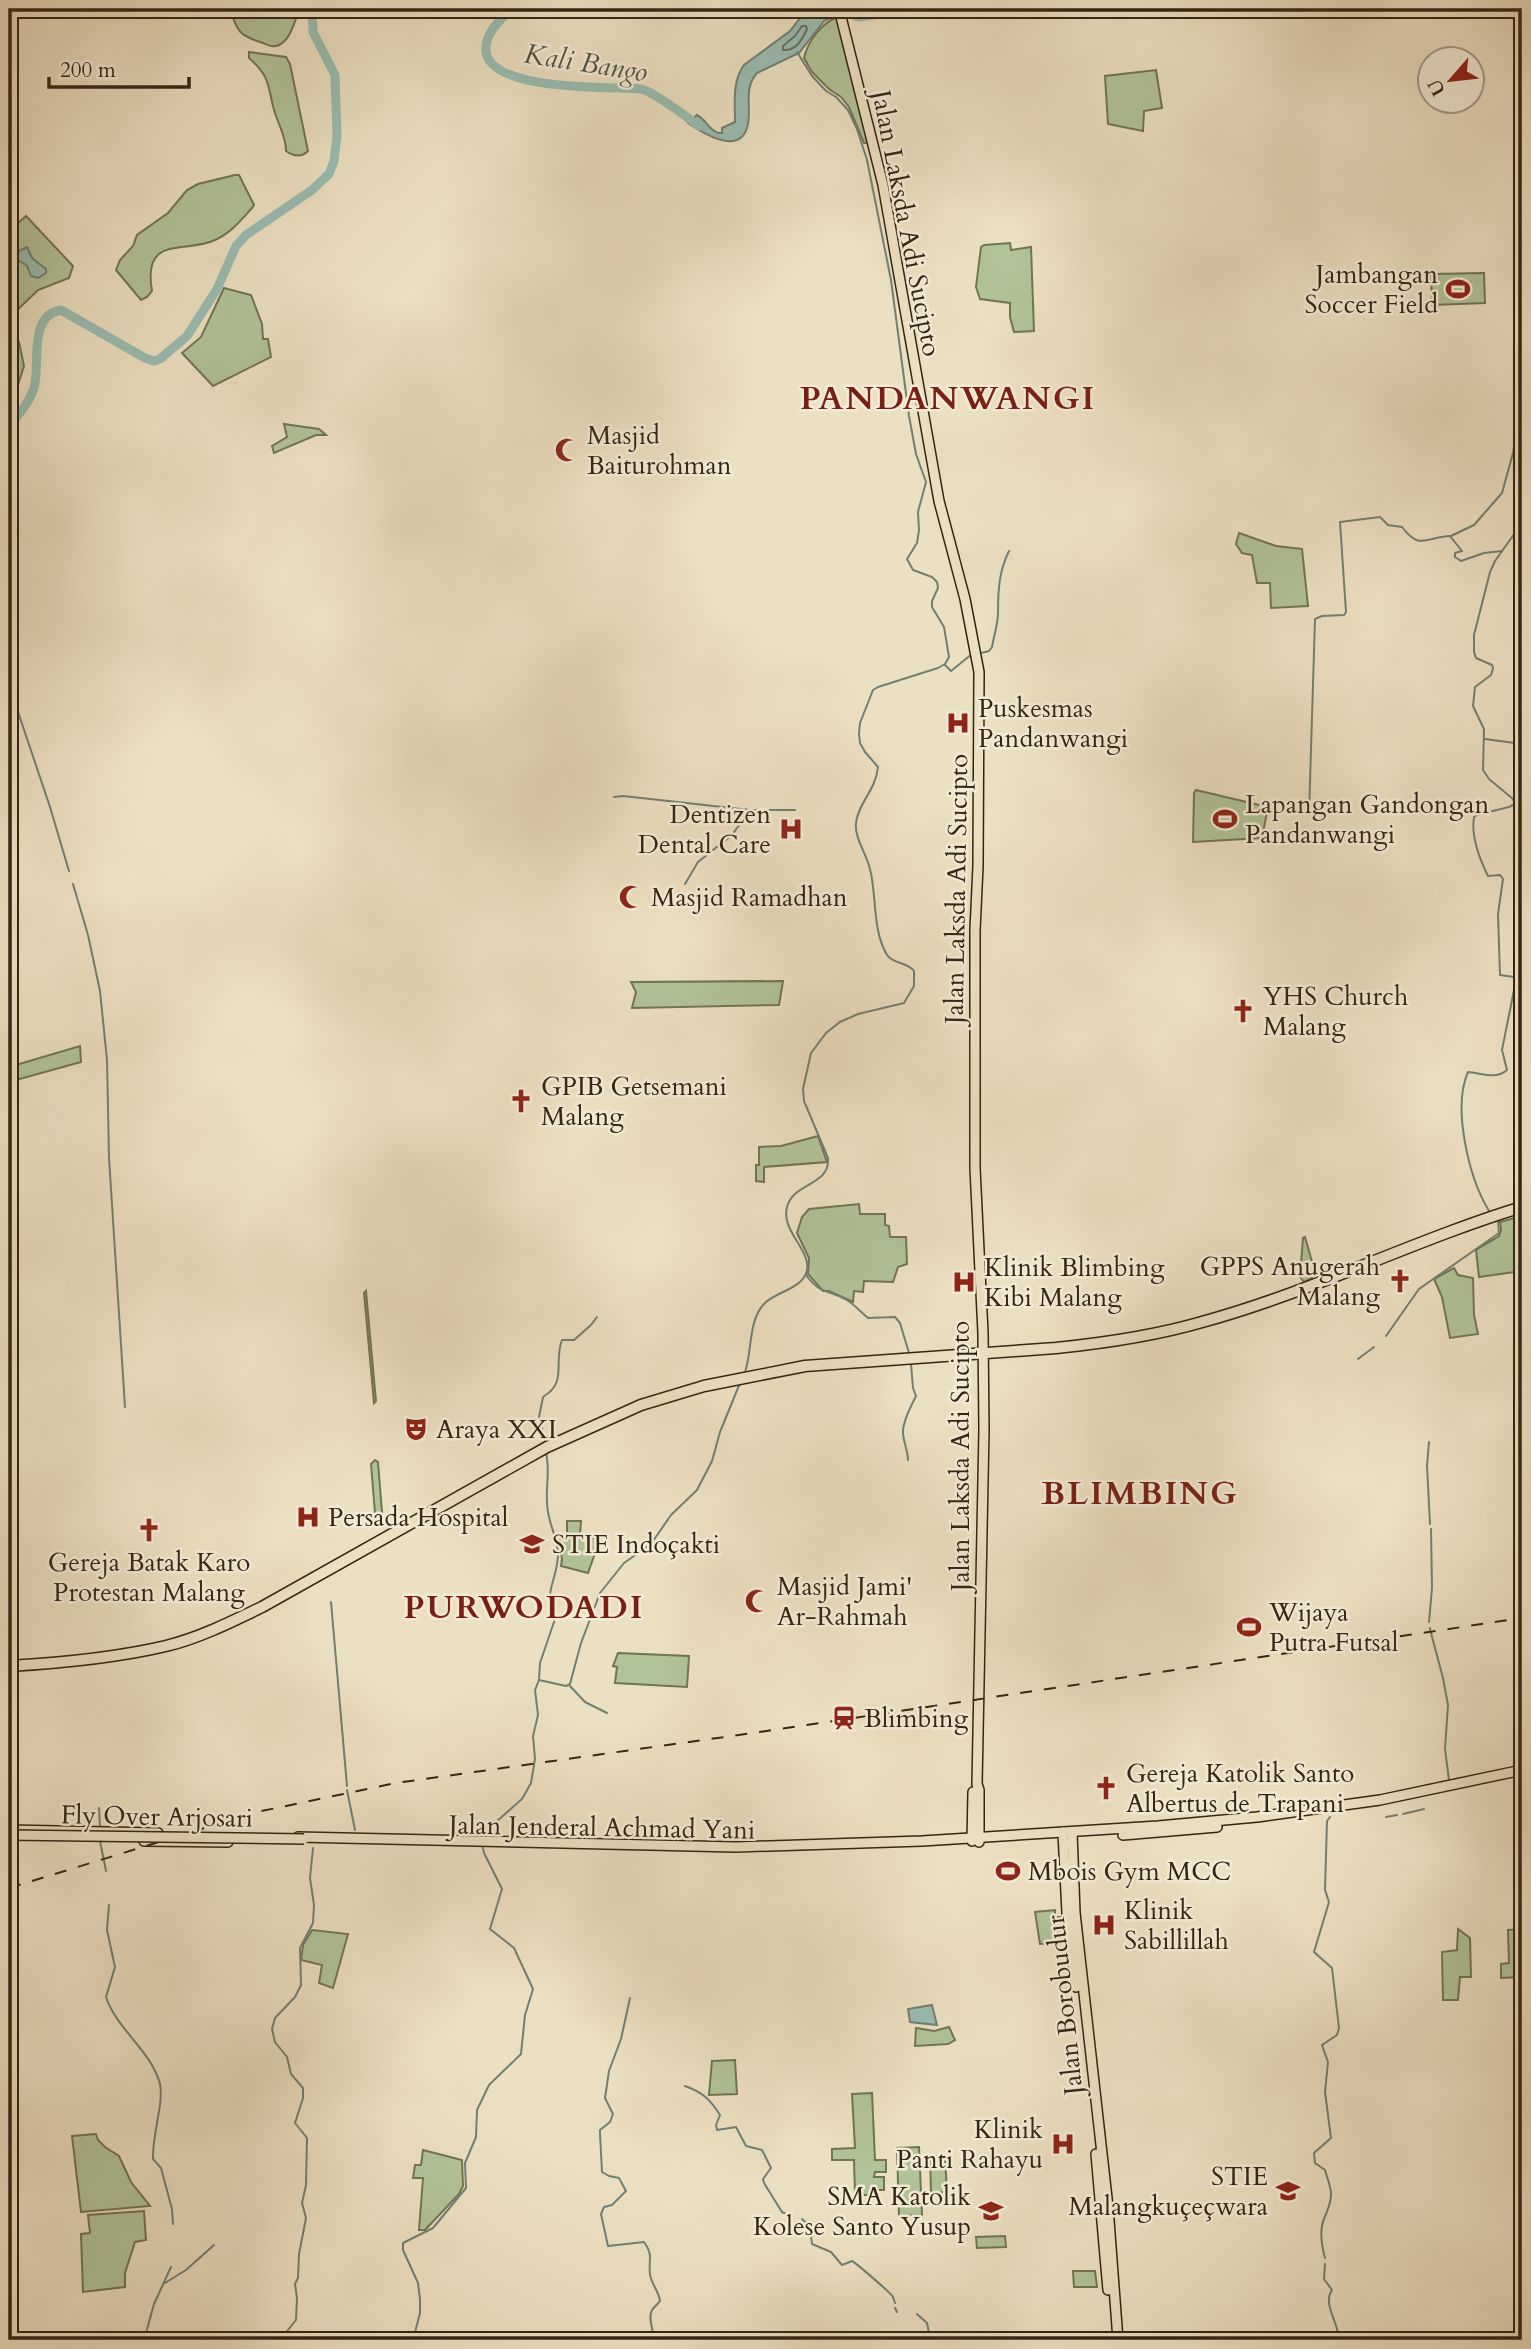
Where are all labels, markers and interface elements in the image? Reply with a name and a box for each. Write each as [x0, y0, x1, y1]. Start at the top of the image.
water label: Kali Bango [521, 34, 650, 91]
scale bar [49, 46, 189, 90]
north arrow [1416, 46, 1486, 116]
text: 200 m [60, 56, 116, 85]
text: U [1422, 74, 1452, 100]
street label: Jalan Laksda Adi Sucipto [863, 83, 949, 359]
place label: Jambangan Soccer Field [1305, 257, 1438, 322]
sports icon: Jambangan Soccer Field [1444, 275, 1472, 303]
district label: PANDANWANGI [800, 376, 1096, 421]
place label: Masjid Baiturohman [587, 418, 732, 483]
mosque icon: Masjid Baiturohman [553, 436, 581, 464]
place label: Puskesmas Pandanwangi [978, 691, 1128, 756]
hospital icon: Puskesmas Pandanwangi [944, 709, 972, 737]
street label: Jalan Laksda Adi Sucipto [937, 753, 976, 1029]
place label: Lapangan Gandongan Pandanwangi [1245, 787, 1489, 852]
place label: Dentizen Dental Care [638, 797, 771, 862]
sports icon: Lapangan Gandongan Pandanwangi [1211, 805, 1239, 833]
hospital icon: Dentizen Dental Care [777, 815, 805, 843]
place label: Masjid Ramadhan [651, 880, 848, 915]
mosque icon: Masjid Ramadhan [617, 883, 645, 911]
place label: YHS Church Malang [1263, 979, 1408, 1044]
church icon: YHS Church Malang [1229, 997, 1257, 1025]
place label: GPIB Getsemani Malang [541, 1069, 727, 1134]
church icon: GPIB Getsemani Malang [507, 1087, 535, 1115]
place label: GPPS Anugerah Malang [1200, 1249, 1380, 1314]
place label: Klinik Blimbing Kibi Malang [984, 1250, 1165, 1315]
church icon: GPPS Anugerah Malang [1386, 1267, 1414, 1295]
hospital icon: Klinik Blimbing Kibi Malang [950, 1268, 978, 1296]
street label: Jalan Laksda Adi Sucipto [943, 1321, 978, 1595]
place label: Araya XXI [436, 1412, 557, 1447]
theatre icon: Araya XXI [402, 1415, 430, 1443]
district label: BLIMBING [1041, 1471, 1239, 1516]
place label: Persada Hospital [328, 1500, 509, 1535]
hospital icon: Persada Hospital [294, 1503, 322, 1531]
church icon: Gereja Batak Karo Protestan Malang [135, 1516, 163, 1544]
place label: STIE Indoçakti [552, 1527, 720, 1562]
school or university icon: STIE Indoçakti [518, 1530, 546, 1558]
place label: Gereja Batak Karo Protestan Malang [48, 1545, 250, 1610]
place label: Masjid Jami' Ar-Rahmah [777, 1569, 912, 1634]
district label: PURWODADI [403, 1585, 645, 1630]
mosque icon: Masjid Jami' Ar-Rahmah [743, 1587, 771, 1615]
place label: Wijaya Putra Futsal [1268, 1595, 1399, 1660]
sports icon: Wijaya Putra Futsal [1235, 1613, 1263, 1641]
place label: Blimbing [864, 1701, 969, 1736]
station icon: Blimbing [830, 1704, 858, 1732]
place label: Gereja Katolik Santo Albertus de Trapani [1126, 1756, 1354, 1821]
church icon: Gereja Katolik Santo Albertus de Trapani [1092, 1774, 1120, 1802]
street label: Fly Over Arjosari [61, 1797, 253, 1836]
street label: Jalan Jenderal Achmad Yani [445, 1807, 755, 1848]
place label: Mbois Gym MCC [1028, 1854, 1231, 1889]
sports icon: Mbois Gym MCC [994, 1857, 1022, 1885]
place label: Klinik Sabillillah [1124, 1893, 1229, 1958]
hospital icon: Klinik Sabillillah [1090, 1911, 1118, 1939]
street label: Jalan Borobudur [1038, 1913, 1092, 2101]
place label: Klinik Panti Rahayu [896, 2112, 1043, 2177]
hospital icon: Klinik Panti Rahayu [1049, 2130, 1077, 2158]
place label: STIE Malangkuçeçwara [1069, 2159, 1268, 2224]
school or university icon: STIE Malangkuçeçwara [1274, 2177, 1302, 2205]
place label: SMA Katolik Kolese Santo Yusup [753, 2179, 971, 2244]
school or university icon: SMA Katolik Kolese Santo Yusup [977, 2197, 1005, 2225]

